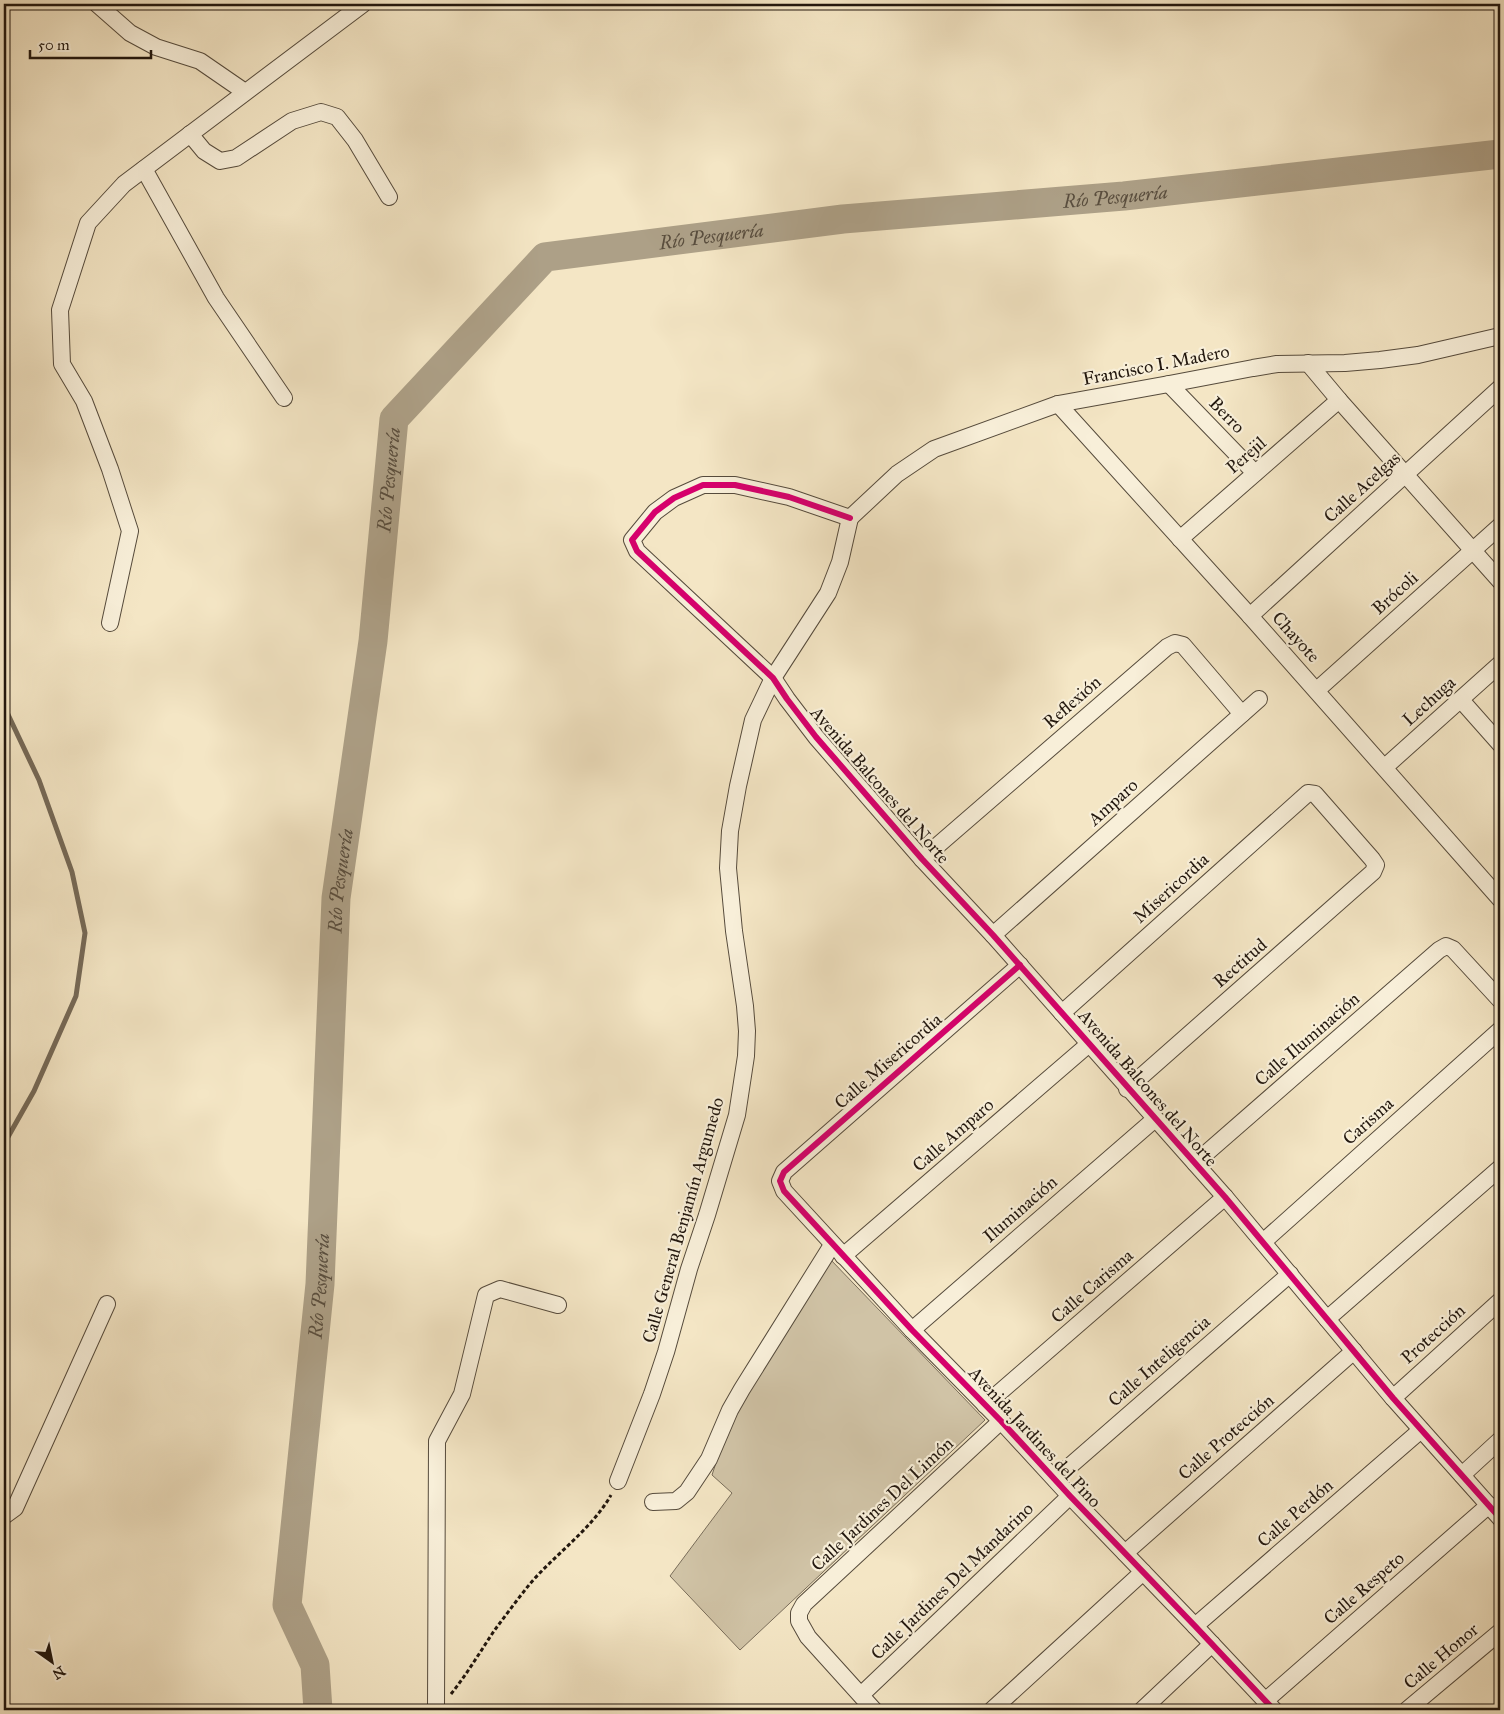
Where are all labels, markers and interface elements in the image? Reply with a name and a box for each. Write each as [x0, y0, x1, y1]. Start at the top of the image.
scale bar [30, 28, 151, 60]
text: 50 m [38, 36, 70, 54]
water label: Río Pesquería [1061, 180, 1169, 213]
water label: Río Pesquería [657, 218, 765, 254]
street label: Francisco I. Madero [1081, 340, 1231, 390]
street label: Berro [1204, 392, 1250, 438]
water label: Río Pesquería [372, 426, 405, 534]
street label: Perejil [1222, 432, 1271, 478]
street label: Calle Acelgas [1319, 447, 1406, 528]
street label: Brócoli [1367, 567, 1423, 619]
street label: Chayote [1267, 607, 1325, 667]
street label: Reflexión [1039, 671, 1106, 733]
street label: Lechuga [1398, 671, 1461, 731]
street label: Avenida Balcones del Norte [805, 701, 954, 868]
street label: Amparo [1083, 774, 1143, 831]
water label: Río Pesquería [324, 827, 358, 934]
street label: Misericordia [1129, 848, 1214, 928]
street label: Rectitud [1209, 934, 1271, 992]
street label: Calle Iluminación [1250, 987, 1364, 1091]
street label: Avenida Balcones del Norte [1073, 1004, 1222, 1171]
street label: Calle Misericordia [830, 1008, 946, 1114]
street label: Carisma [1338, 1092, 1398, 1150]
street label: Calle Amparo [908, 1094, 998, 1176]
street label: Calle General Benjamín Argumedo [637, 1095, 730, 1346]
street label: Iluminación [978, 1171, 1062, 1247]
water label: Río Pesquería [303, 1233, 334, 1341]
street label: Calle Carisma [1046, 1244, 1138, 1328]
street label: Protección [1396, 1299, 1470, 1369]
street label: Calle Inteligencia [1104, 1311, 1215, 1412]
street label: Avenida Jardines del Pino [963, 1361, 1106, 1513]
street label: Calle Protección [1174, 1389, 1279, 1485]
street label: Calle Jardines Del Limón [806, 1432, 959, 1576]
street label: Calle Perdón [1253, 1474, 1337, 1552]
street label: Calle Jardines Del Mandarino [866, 1498, 1039, 1665]
street label: Calle Respeto [1319, 1547, 1409, 1629]
street label: Calle Honor [1399, 1618, 1483, 1694]
north arrow [28, 1636, 78, 1686]
text: N [49, 1662, 68, 1683]

